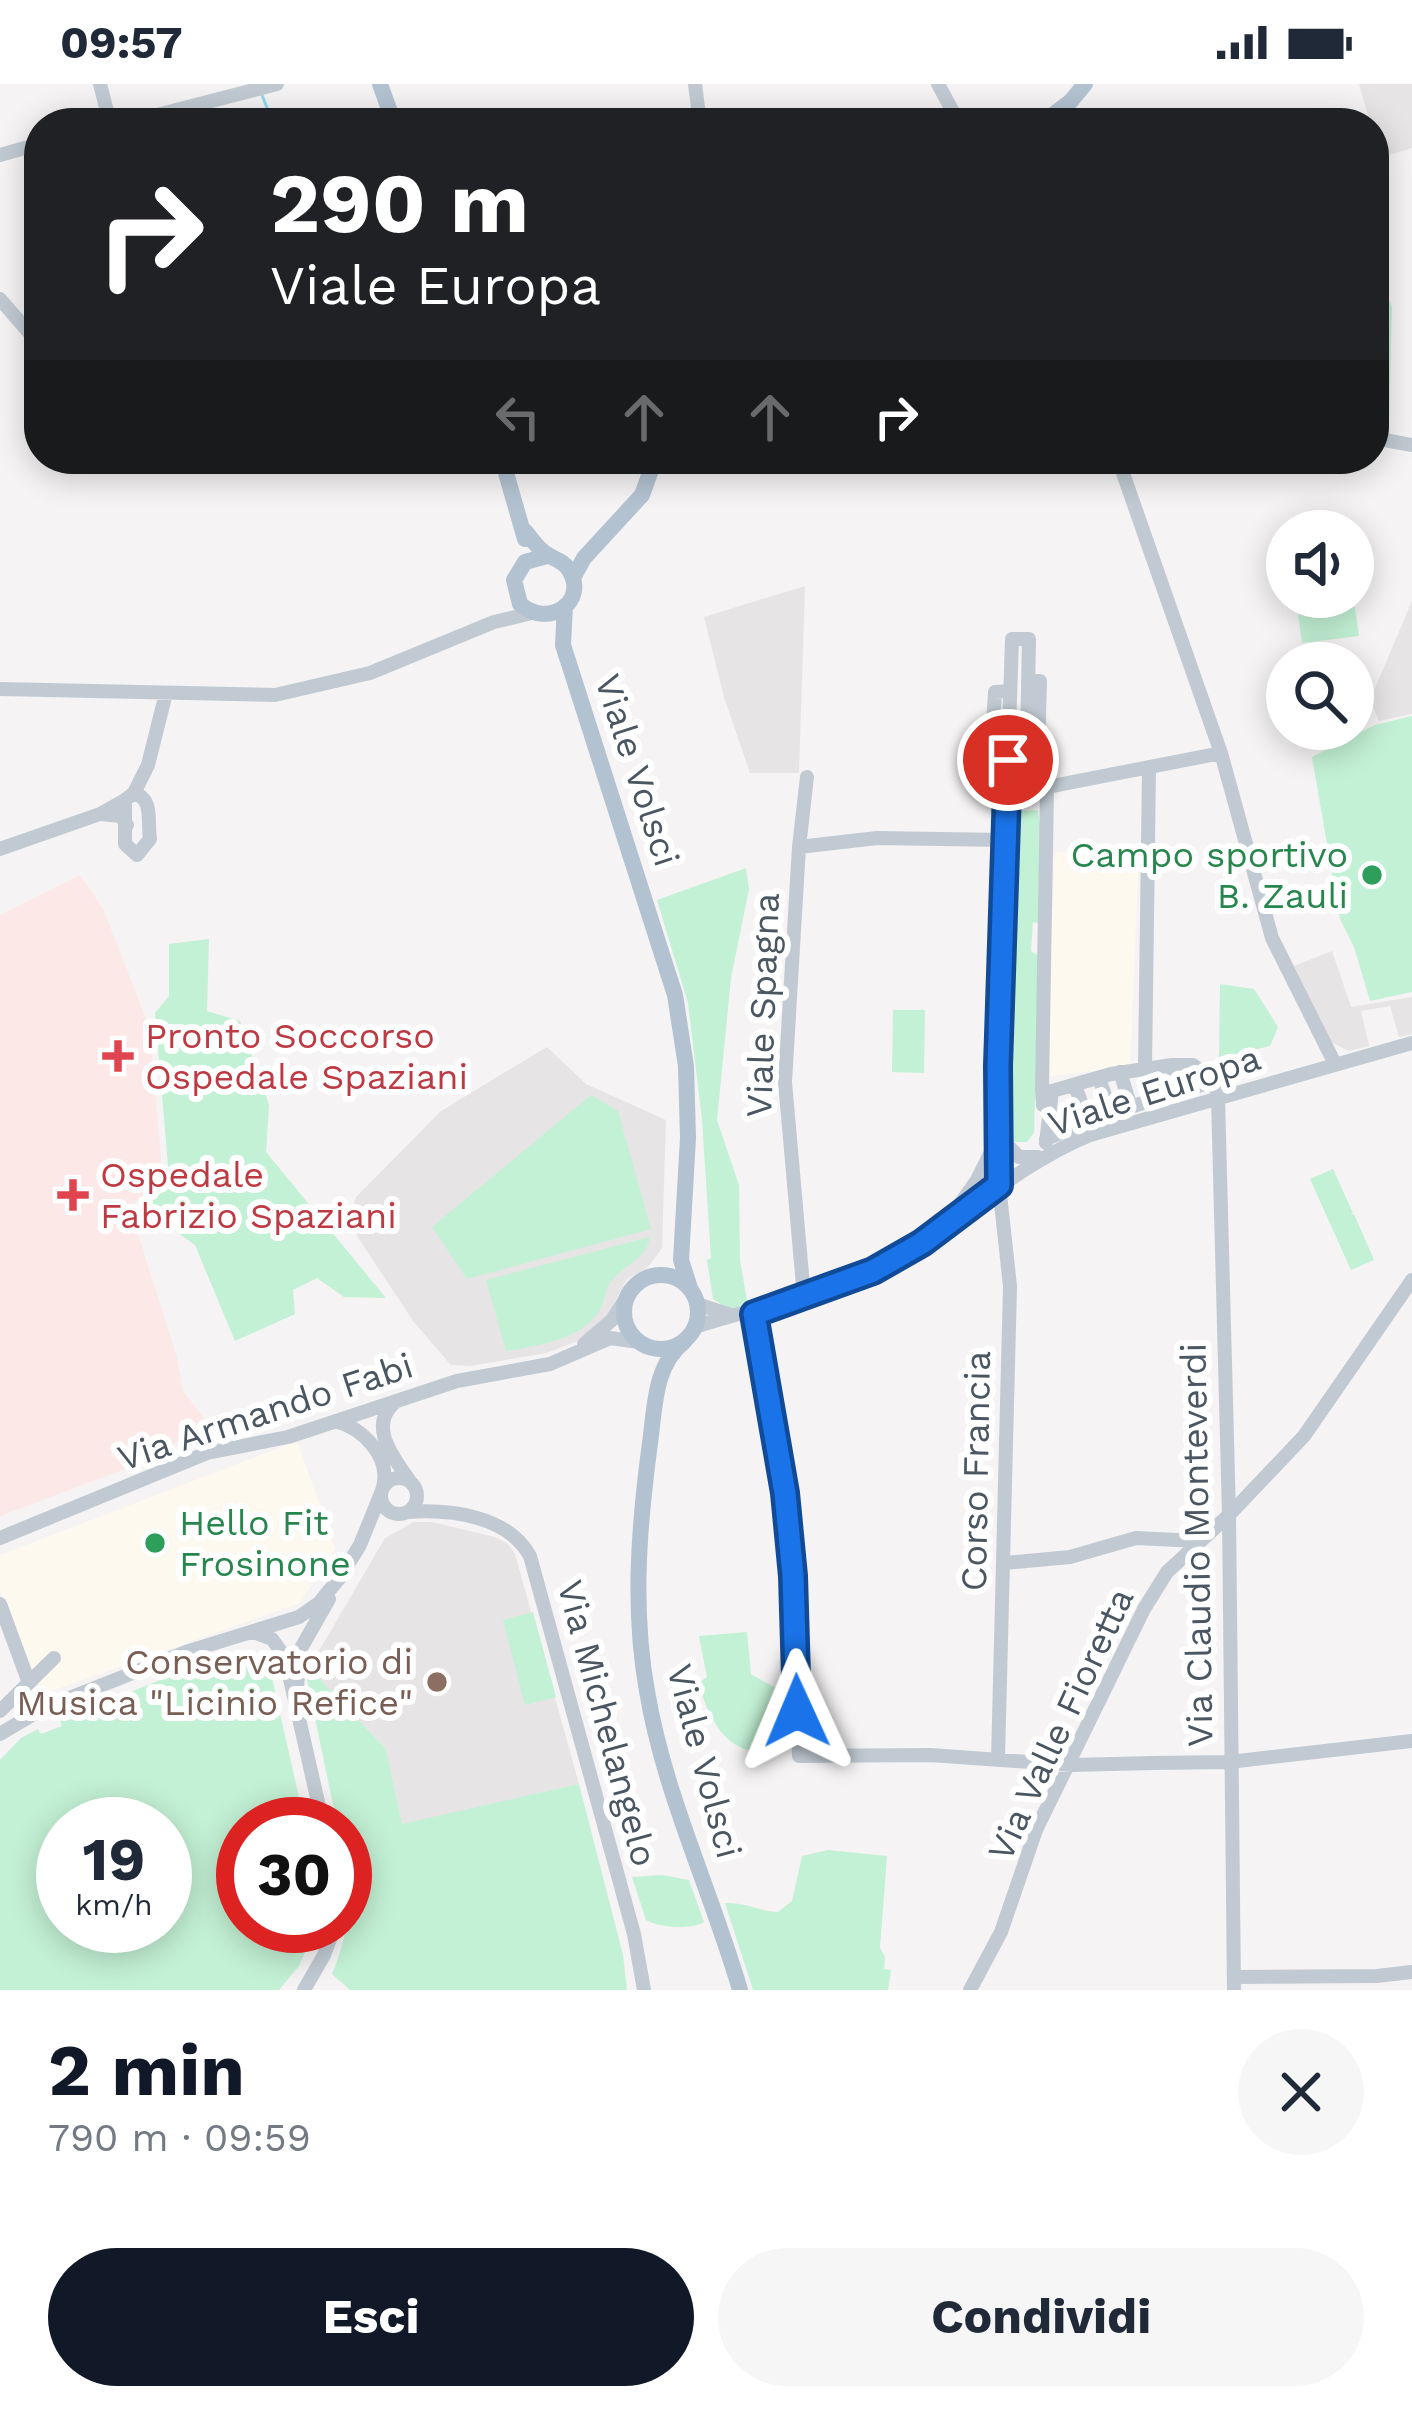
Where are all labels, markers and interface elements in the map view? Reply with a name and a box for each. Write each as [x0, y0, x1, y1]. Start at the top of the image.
text: 09:57 [60, 16, 183, 69]
text: 290 m [270, 154, 529, 252]
icon: right [72, 156, 228, 312]
text: Viale Europa [270, 254, 601, 317]
icon: left [485, 384, 551, 450]
icon: ahead [611, 384, 677, 450]
icon: ahead [737, 384, 803, 450]
icon: right [863, 384, 929, 450]
map controls [1266, 510, 1374, 750]
button: sound [1266, 510, 1374, 618]
button: search [1266, 642, 1374, 750]
street label: Viale Volsci [586, 669, 688, 871]
pin [957, 709, 1059, 811]
icon: arrive [975, 727, 1041, 793]
place label: Campo sportivo B. Zauli [1070, 834, 1348, 917]
marker: Campo sportivo B. Zauli [1359, 862, 1385, 888]
street label: Viale Spagna [738, 892, 788, 1118]
place label: Pronto Soccorso Ospedale Spaziani [145, 1015, 468, 1098]
street label: Viale Europa [1043, 1037, 1266, 1145]
marker: Pronto Soccorso Ospedale Spaziani [102, 1040, 134, 1072]
place label: Ospedale Fabrizio Spaziani [100, 1154, 397, 1237]
marker: Ospedale Fabrizio Spaziani [57, 1179, 89, 1211]
street label: Via Claudio Monteverdi [1172, 1343, 1222, 1747]
street label: Via Armando Fabi [112, 1344, 418, 1479]
street label: Corso Francia [953, 1350, 999, 1592]
place label: Hello Fit Frosinone [179, 1502, 351, 1585]
marker: Hello Fit Frosinone [142, 1530, 168, 1556]
street label: Via Michelangelo [549, 1576, 665, 1871]
street label: Via Valle Fioretta [979, 1581, 1142, 1867]
place label: Conservatorio di Musica "Licinio Refice" [16, 1641, 413, 1724]
position arrow [734, 1648, 860, 1774]
street label: Viale Volsci [658, 1660, 750, 1863]
marker: Conservatorio di Musica "Licinio Refice" [424, 1669, 450, 1695]
speed limit sign: 30 [216, 1797, 372, 1953]
text: 19 [83, 1824, 145, 1895]
text: km/h [75, 1887, 153, 1922]
text: 2 min [48, 2028, 245, 2112]
button: close [1238, 2029, 1364, 2155]
text: 790 m · 09:59 [48, 2115, 311, 2160]
button: Esci [48, 2248, 694, 2386]
button: Condividi [718, 2248, 1364, 2386]

